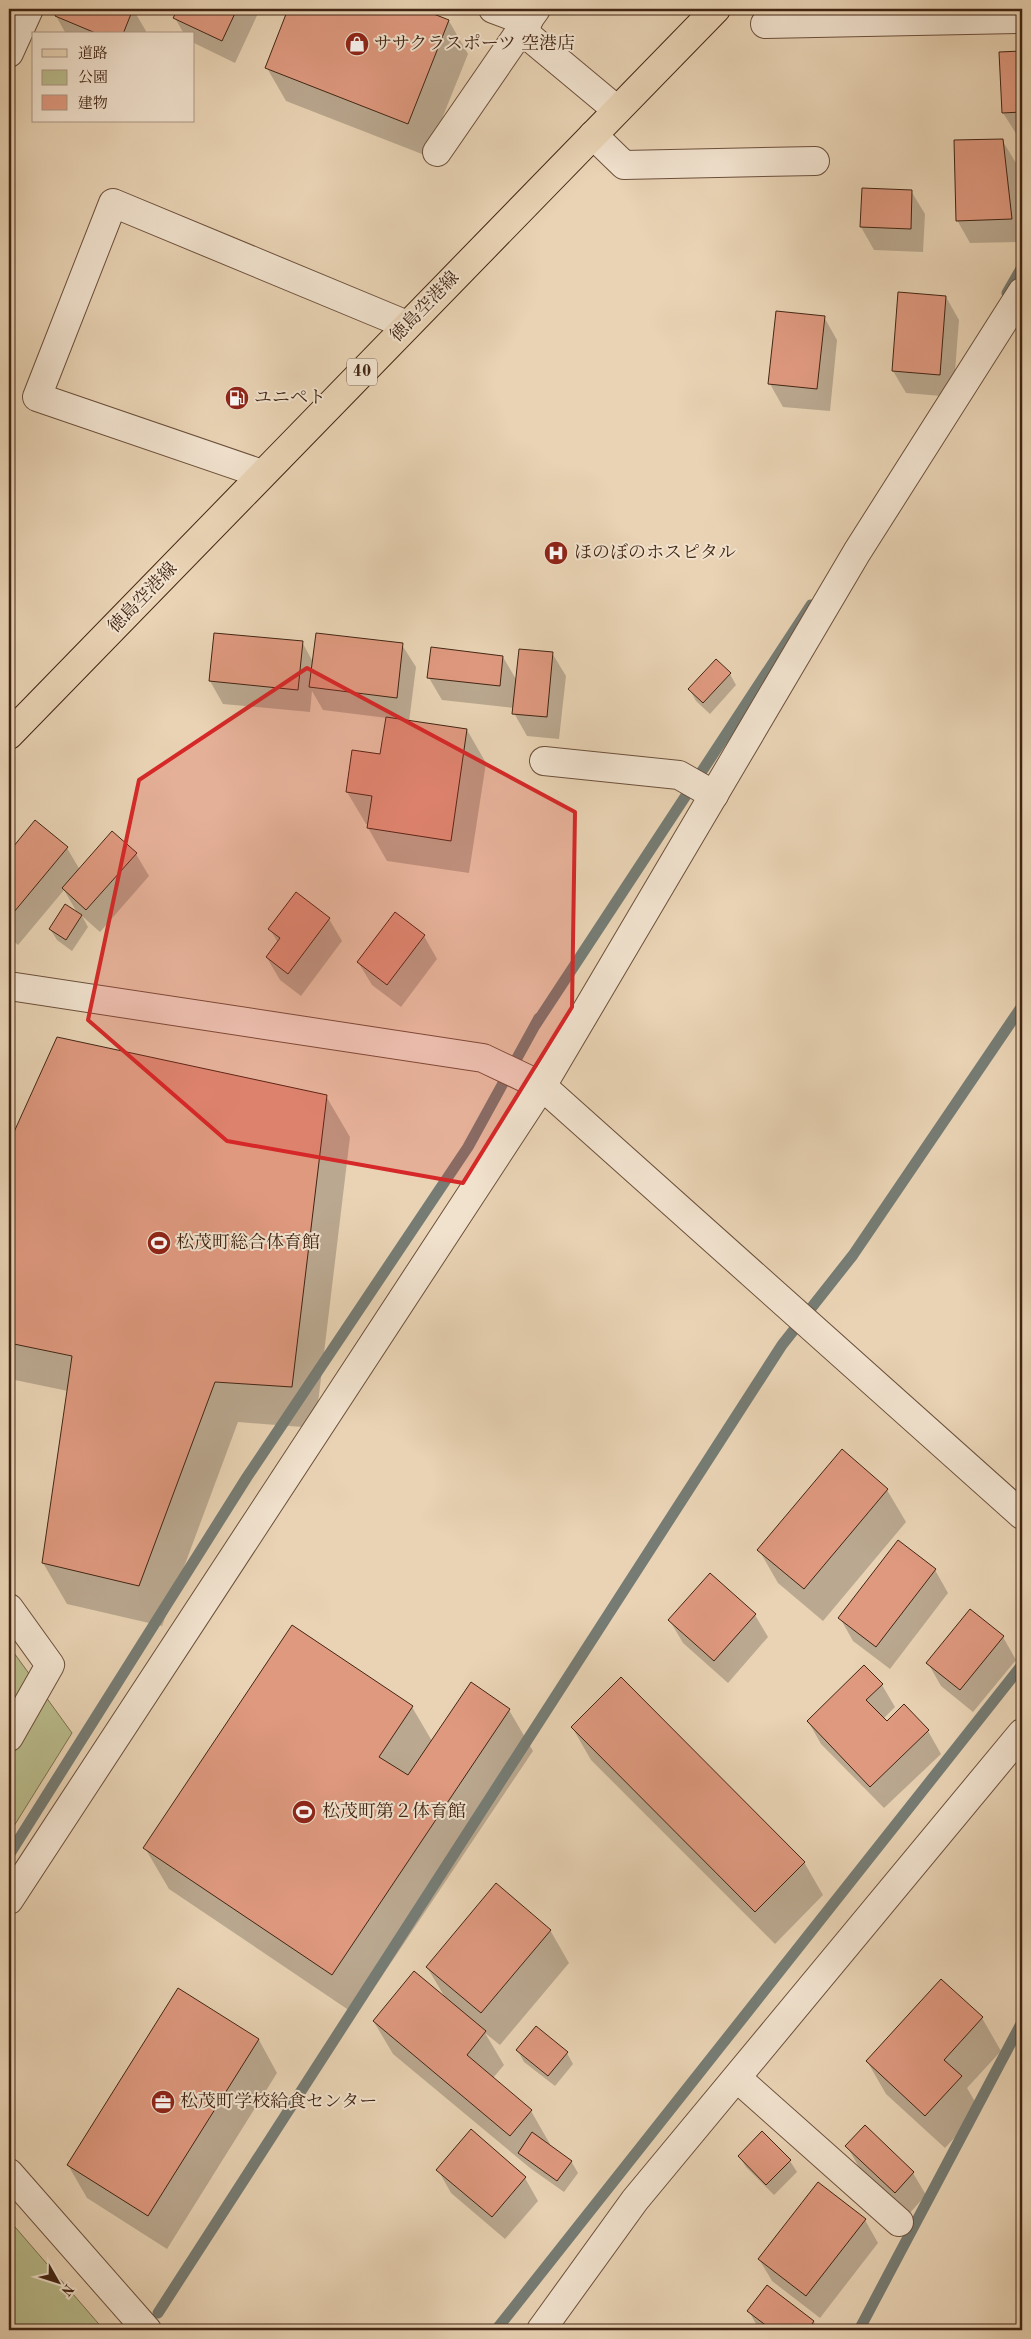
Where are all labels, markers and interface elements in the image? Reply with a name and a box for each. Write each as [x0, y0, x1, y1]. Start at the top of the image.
shop icon: ササクラスポーツ 空港店 [344, 31, 370, 57]
legend [32, 32, 195, 122]
place label: ササクラスポーツ 空港店 [374, 33, 575, 53]
text: 道路 [78, 45, 108, 62]
text: 公園 [78, 69, 108, 86]
text: 建物 [78, 95, 108, 112]
street label: 徳島空港線 [386, 267, 463, 346]
road number: 40 [347, 358, 377, 386]
fuel station icon: ユニペト [224, 385, 250, 411]
place label: ユニペト [254, 389, 326, 407]
hospital icon: ほのぼのホスピタル [543, 540, 569, 566]
place label: ほのぼのホスピタル [574, 543, 736, 562]
street label: 徳島空港線 [104, 558, 181, 637]
sports icon: 松茂町総合体育館 [146, 1230, 172, 1256]
place label: 松茂町総合体育館 [176, 1232, 320, 1252]
sports icon: 松茂町第２体育館 [291, 1799, 317, 1825]
place label: 松茂町第２体育館 [322, 1801, 466, 1821]
office icon: 松茂町学校給食センター [150, 2089, 176, 2115]
place label: 松茂町学校給食センター [180, 2091, 377, 2111]
north arrow [32, 2256, 82, 2306]
text: N [58, 2281, 76, 2298]

